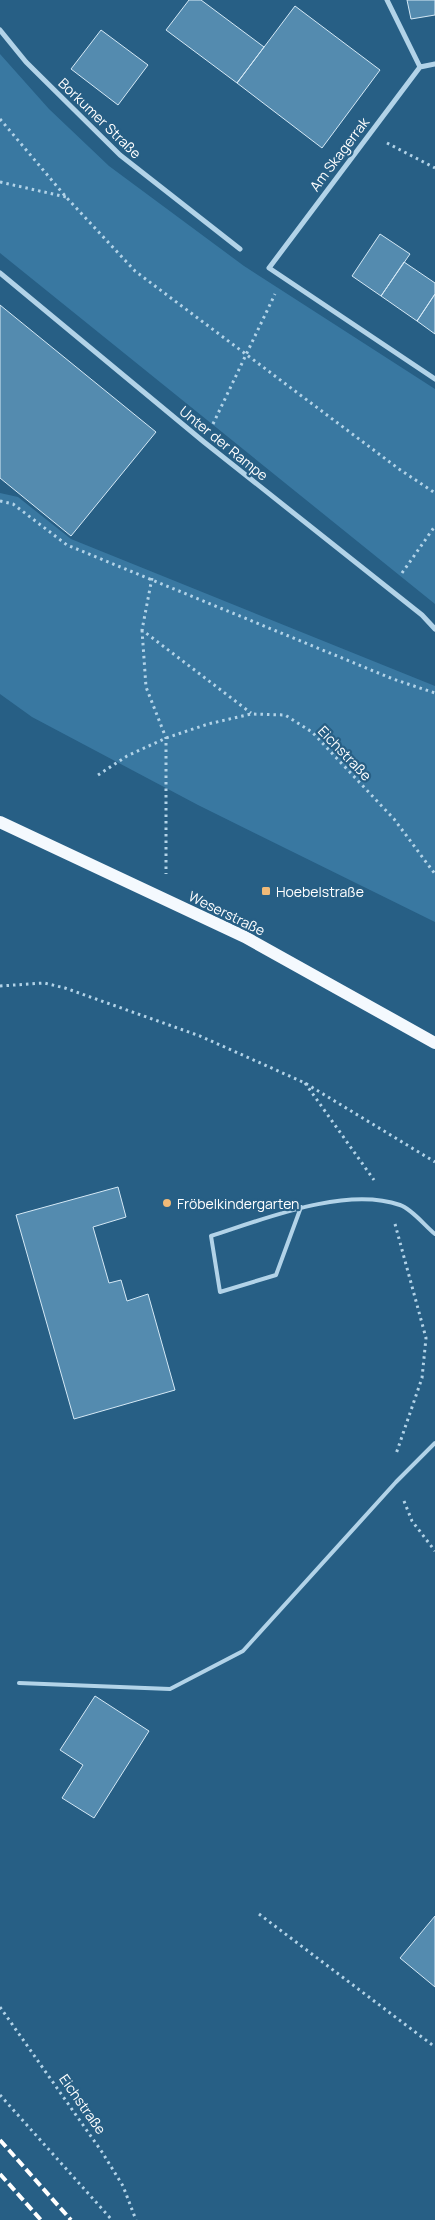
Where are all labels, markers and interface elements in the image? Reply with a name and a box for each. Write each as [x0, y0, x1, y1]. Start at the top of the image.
street label: Borkumer Straße [54, 74, 146, 162]
street label: Am Skagerrak [305, 112, 374, 195]
street label: Unter der Rampe [176, 401, 272, 485]
street label: Eichstraße [314, 721, 376, 785]
place label: Hoebelstraße [276, 882, 364, 901]
marker: Hoebelstraße [260, 885, 272, 897]
street label: Weserstraße [186, 886, 268, 940]
place label: Fröbelkindergarten [177, 1194, 299, 1213]
marker: Fröbelkindergarten [161, 1197, 173, 1209]
street label: Eichstraße [55, 2070, 111, 2138]

